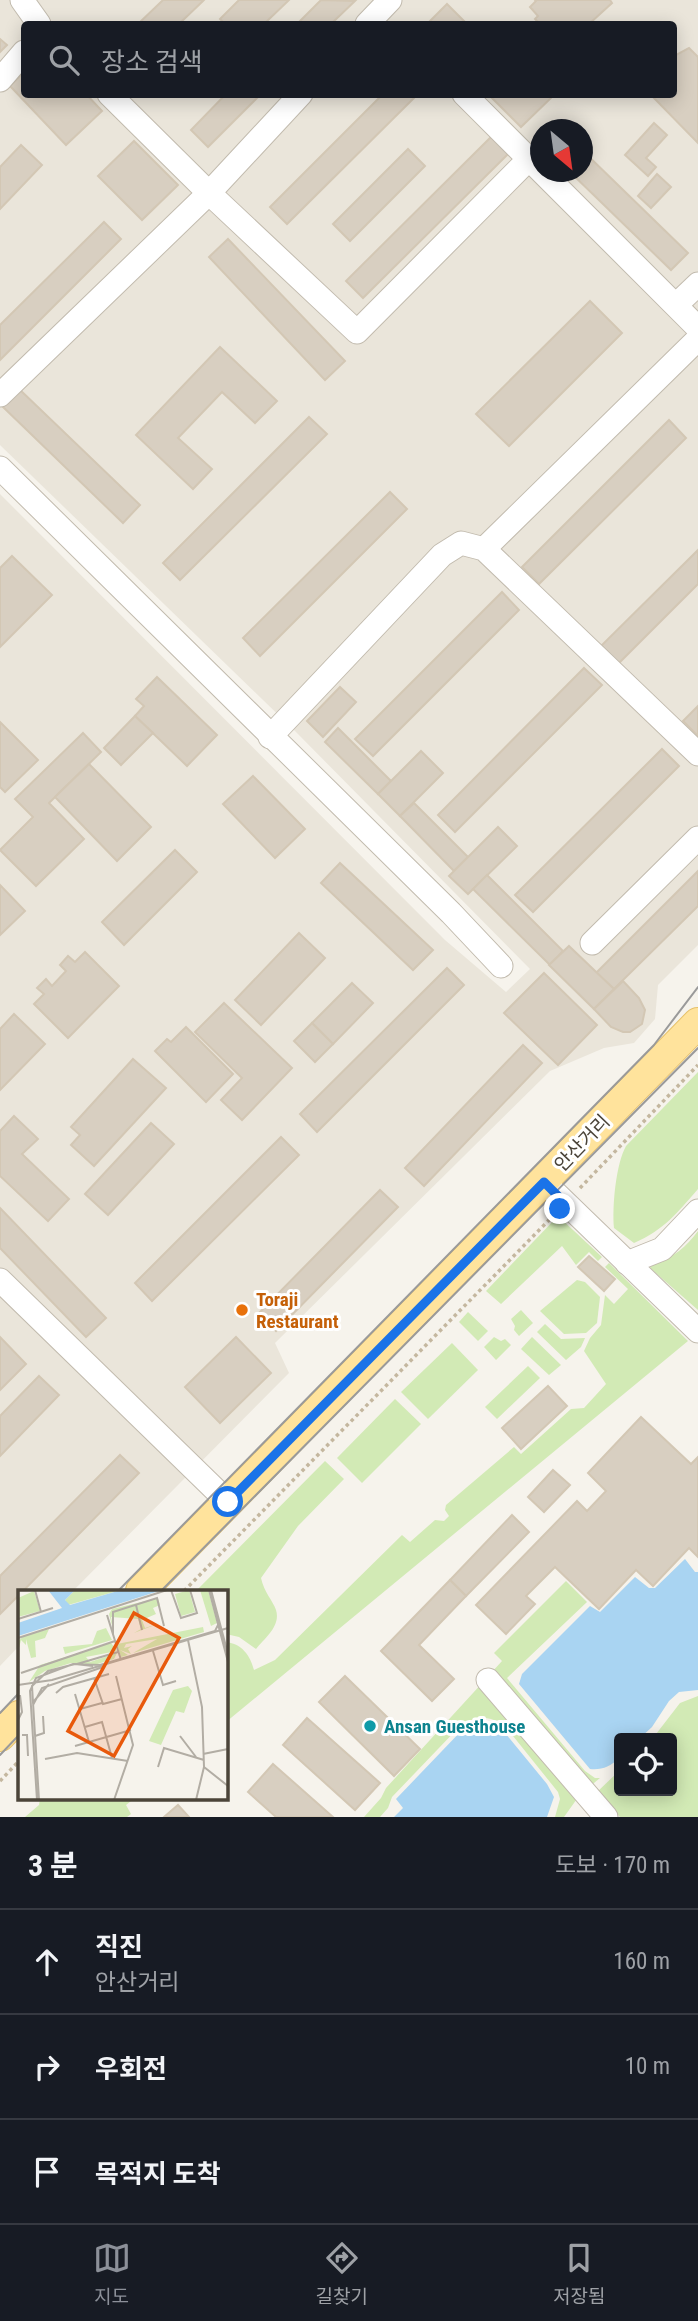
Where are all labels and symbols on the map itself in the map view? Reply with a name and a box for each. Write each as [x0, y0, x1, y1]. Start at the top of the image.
north arrow [530, 119, 593, 182]
street label: 안산거리 [549, 1110, 615, 1176]
route end [544, 1193, 575, 1224]
place label: Toraji Restaurant [256, 1288, 339, 1333]
marker: Toraji Restaurant [234, 1302, 250, 1318]
route start [212, 1486, 243, 1517]
inset map [18, 1590, 228, 1800]
place label: Ansan Guesthouse [384, 1715, 525, 1738]
marker: Ansan Guesthouse [362, 1718, 378, 1734]

